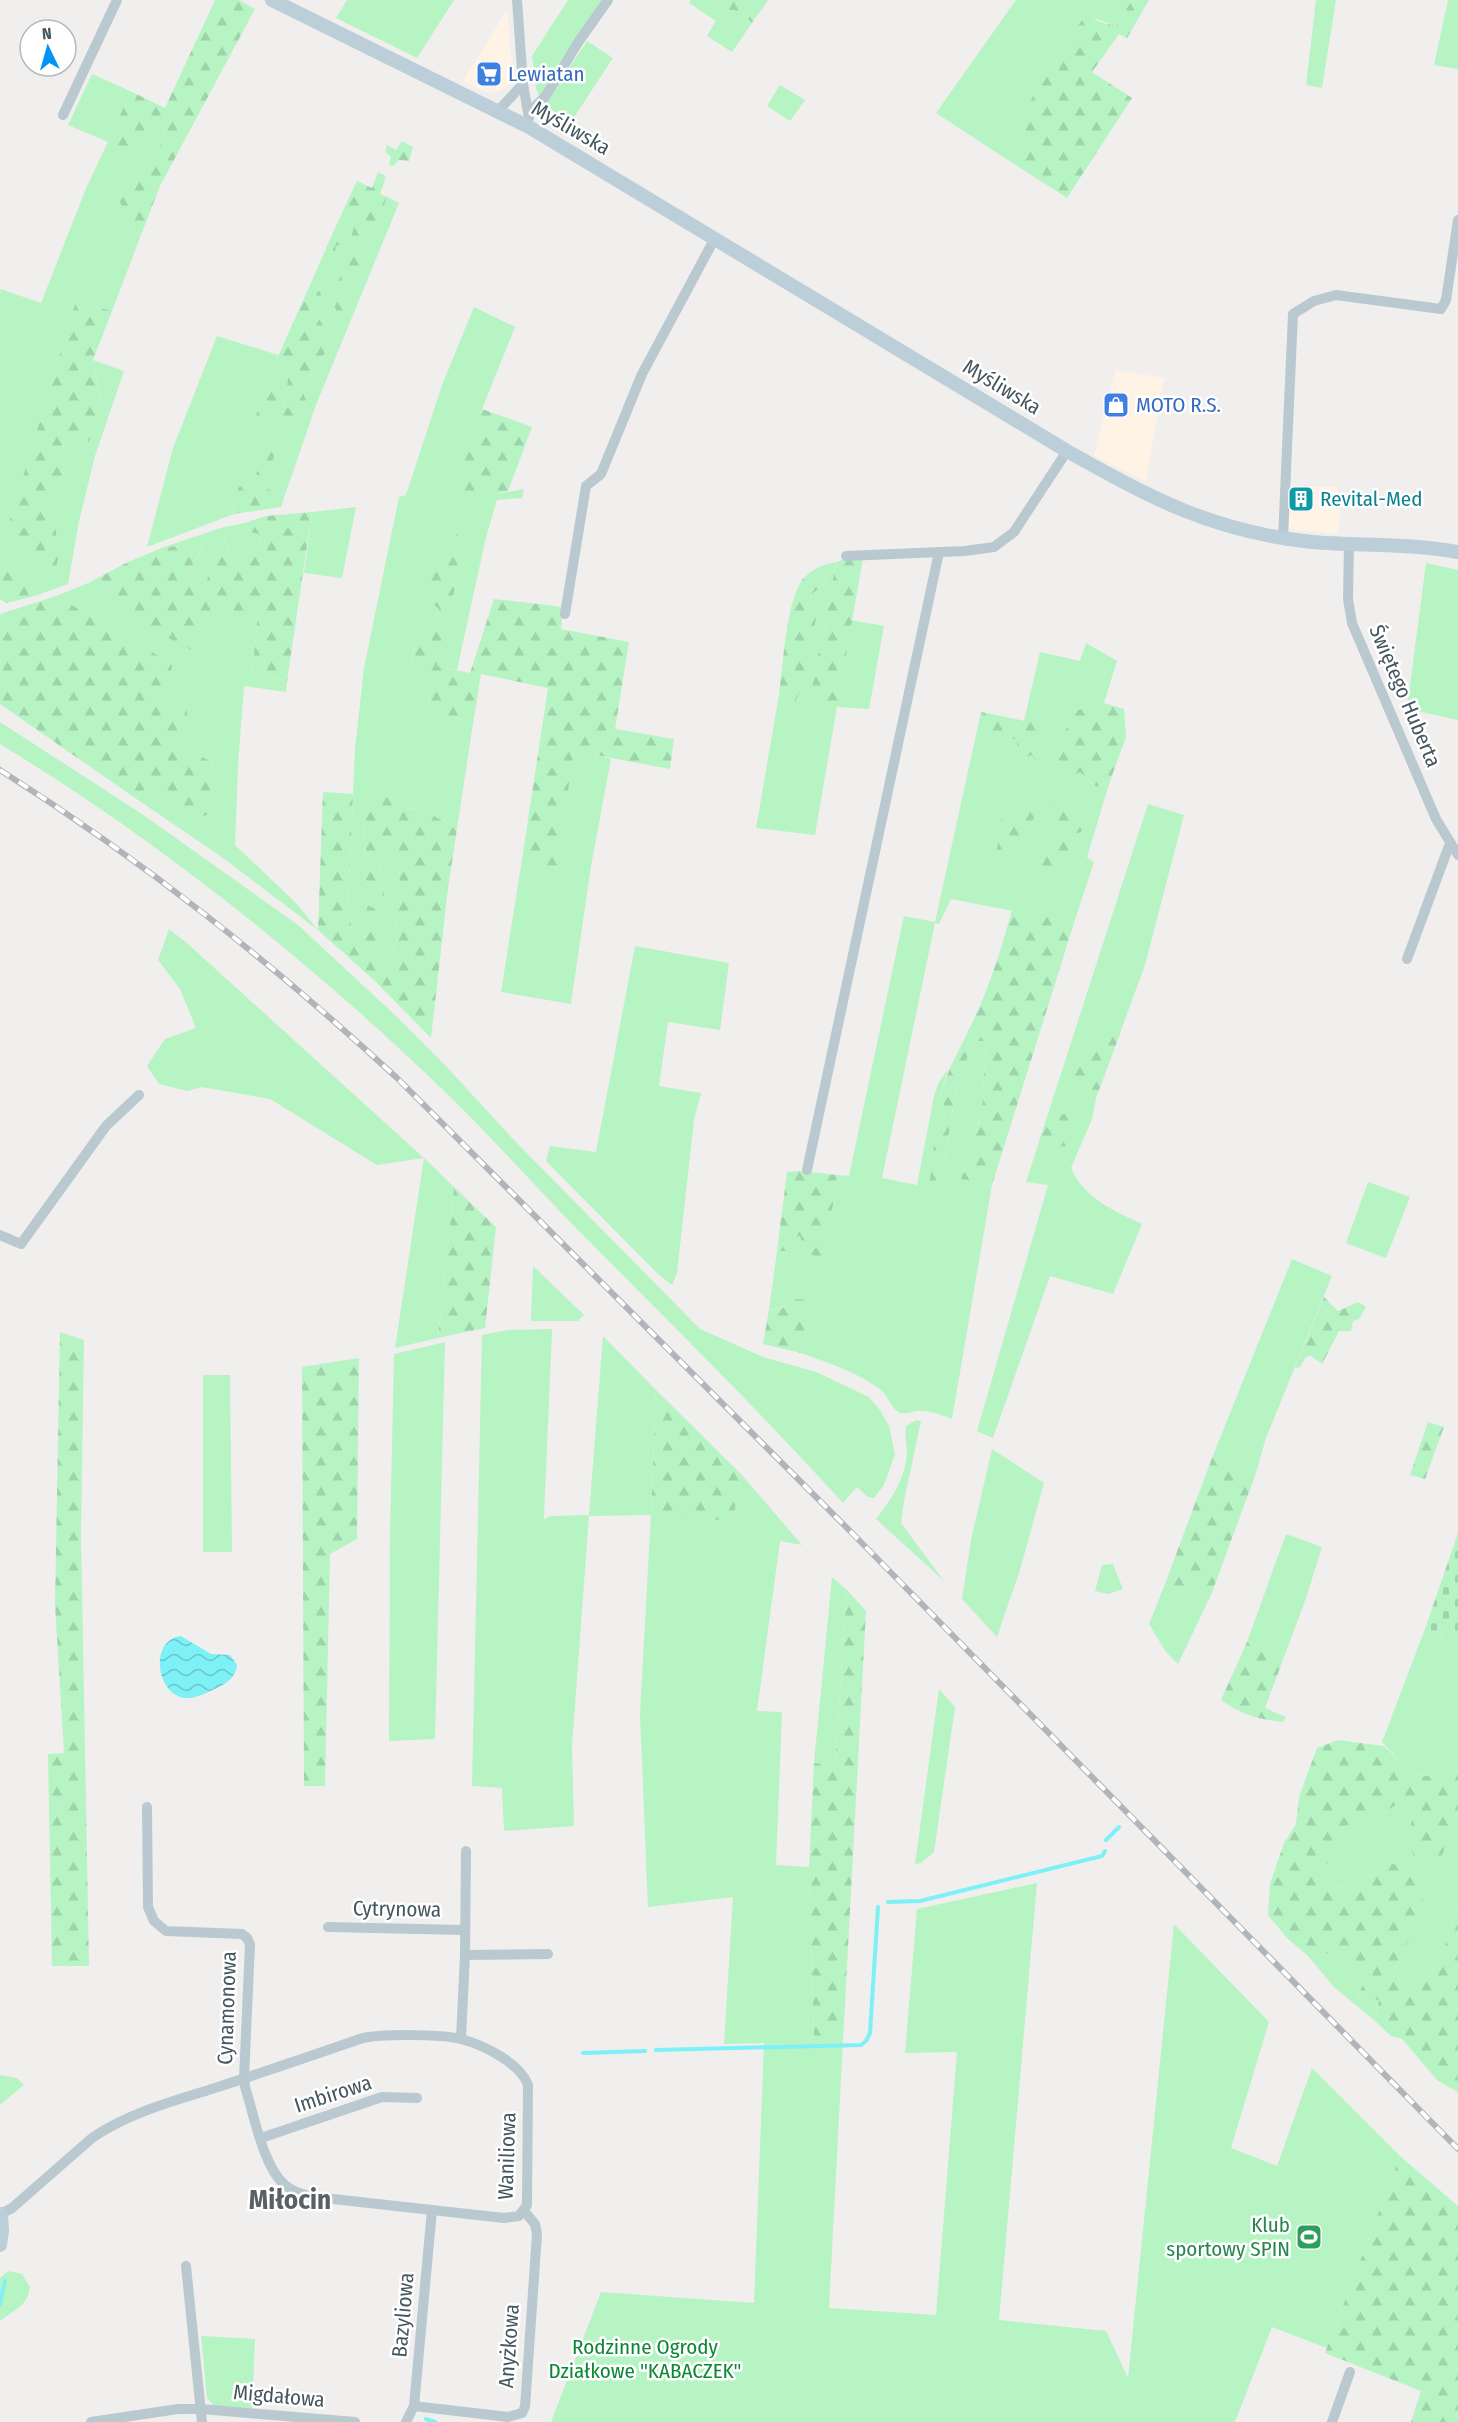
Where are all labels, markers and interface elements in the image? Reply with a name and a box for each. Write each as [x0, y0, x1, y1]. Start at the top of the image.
north arrow [18, 18, 78, 78]
text: N [41, 24, 52, 43]
supermarket icon: Lewiatan [474, 59, 504, 89]
place label: Lewiatan [508, 61, 585, 87]
street label: Myśliwska [527, 95, 615, 161]
street label: Myśliwska [958, 354, 1046, 420]
shop icon: MOTO R.S. [1101, 390, 1131, 420]
place label: MOTO R.S. [1136, 392, 1221, 418]
building icon: Revital-Med [1286, 484, 1316, 514]
place label: Revital-Med [1320, 486, 1423, 512]
street label: Świętego Huberta [1363, 621, 1447, 771]
street label: Cytrynowa [353, 1895, 441, 1923]
street label: Cynamonowa [212, 1951, 242, 2065]
street label: Imbirowa [291, 2069, 375, 2119]
street label: Waniliowa [492, 2112, 522, 2200]
district label: Miłocin [249, 2184, 331, 2216]
place label: Klub sportowy SPIN [1166, 2212, 1290, 2262]
sports icon: Klub sportowy SPIN [1294, 2222, 1324, 2252]
street label: Bazyliowa [386, 2271, 420, 2359]
street label: Anyżkowa [493, 2303, 525, 2389]
park label: Rodzinne Ogrody Działkowe "KABACZEK" [548, 2334, 742, 2384]
street label: Migdałowa [232, 2379, 326, 2413]

